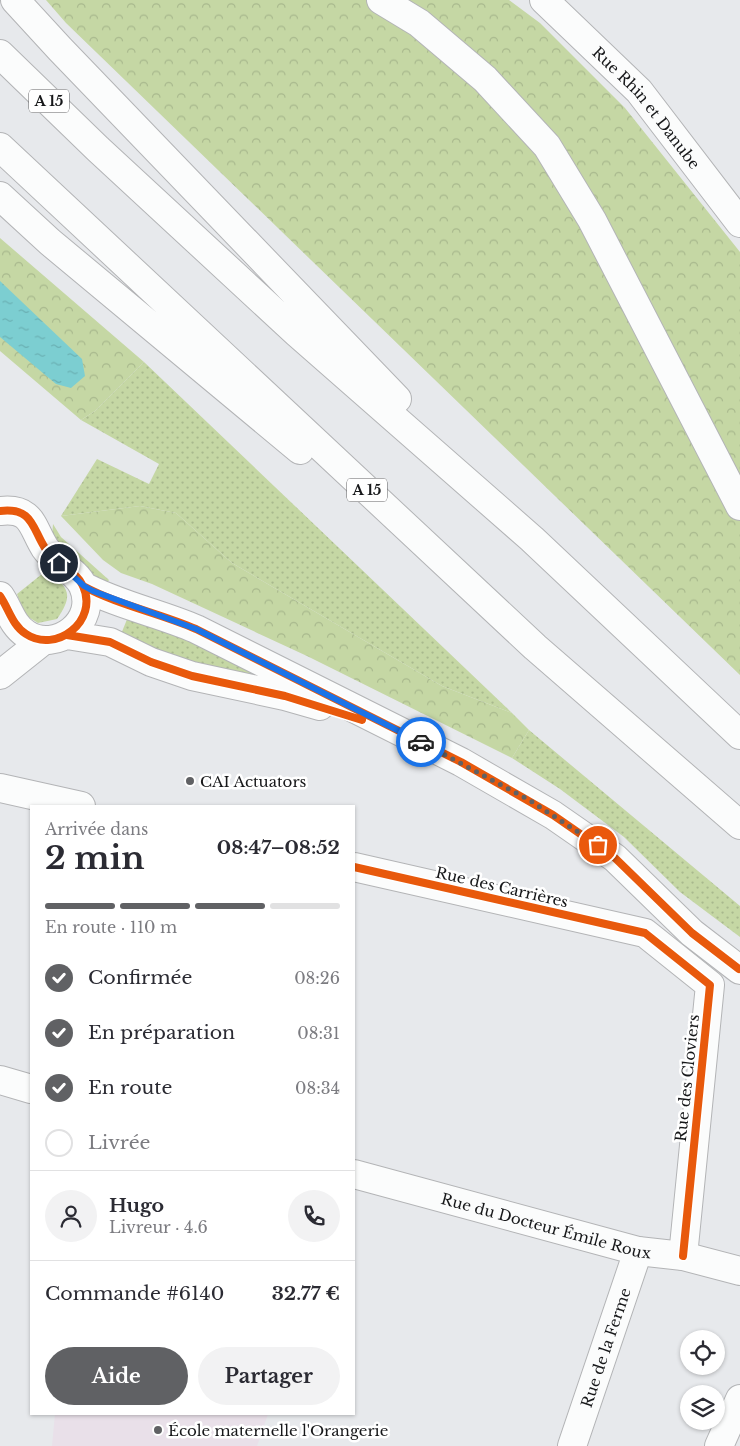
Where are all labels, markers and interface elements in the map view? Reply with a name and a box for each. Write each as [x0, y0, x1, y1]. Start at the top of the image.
street label: Rue Rhin et Danube [589, 42, 704, 172]
road number: A 15 [29, 90, 69, 112]
road number: A 15 [347, 478, 387, 502]
pin [38, 542, 80, 584]
icon: home [45, 549, 73, 577]
courier [396, 717, 446, 767]
icon: car [407, 728, 435, 756]
place label: CAI Actuators [200, 772, 307, 791]
marker: CAI Actuators [184, 775, 196, 787]
text: Arrivée dans [45, 819, 148, 839]
pin [577, 824, 619, 866]
icon: bag [584, 831, 612, 859]
text: 08:47–08:52 [217, 836, 340, 859]
text: 2 min [45, 838, 145, 878]
street label: Rue des Carrières [434, 863, 570, 912]
text: En route · 110 m [45, 917, 177, 937]
icon: check [45, 964, 73, 992]
text: Confirmée [88, 966, 192, 989]
text: 08:26 [294, 968, 340, 988]
street label: Rue des Cloviers [671, 1013, 703, 1143]
icon: check [45, 1019, 73, 1047]
text: En préparation [88, 1021, 235, 1044]
text: 08:31 [297, 1023, 340, 1043]
icon: check [45, 1074, 73, 1102]
text: En route [88, 1076, 172, 1099]
text: 08:34 [295, 1078, 340, 1098]
text: Livrée [88, 1131, 150, 1154]
street label: Rue du Docteur Émile Roux [439, 1189, 652, 1262]
button: person [45, 1190, 97, 1242]
button: phone [288, 1190, 340, 1242]
text: Hugo [109, 1194, 164, 1217]
text: Livreur · 4.6 [109, 1217, 208, 1237]
text: Commande #6140 [45, 1282, 224, 1305]
text: 32.77 € [272, 1282, 340, 1305]
street label: Rue de la Ferme [576, 1285, 634, 1410]
map controls [680, 1330, 725, 1430]
button: locate [680, 1330, 725, 1375]
button: Aide [45, 1347, 188, 1405]
button: Partager [198, 1347, 340, 1405]
button: layers [680, 1385, 725, 1430]
place label: École maternelle l'Orangerie [168, 1421, 388, 1440]
marker: École maternelle l'Orangerie [152, 1424, 164, 1436]

